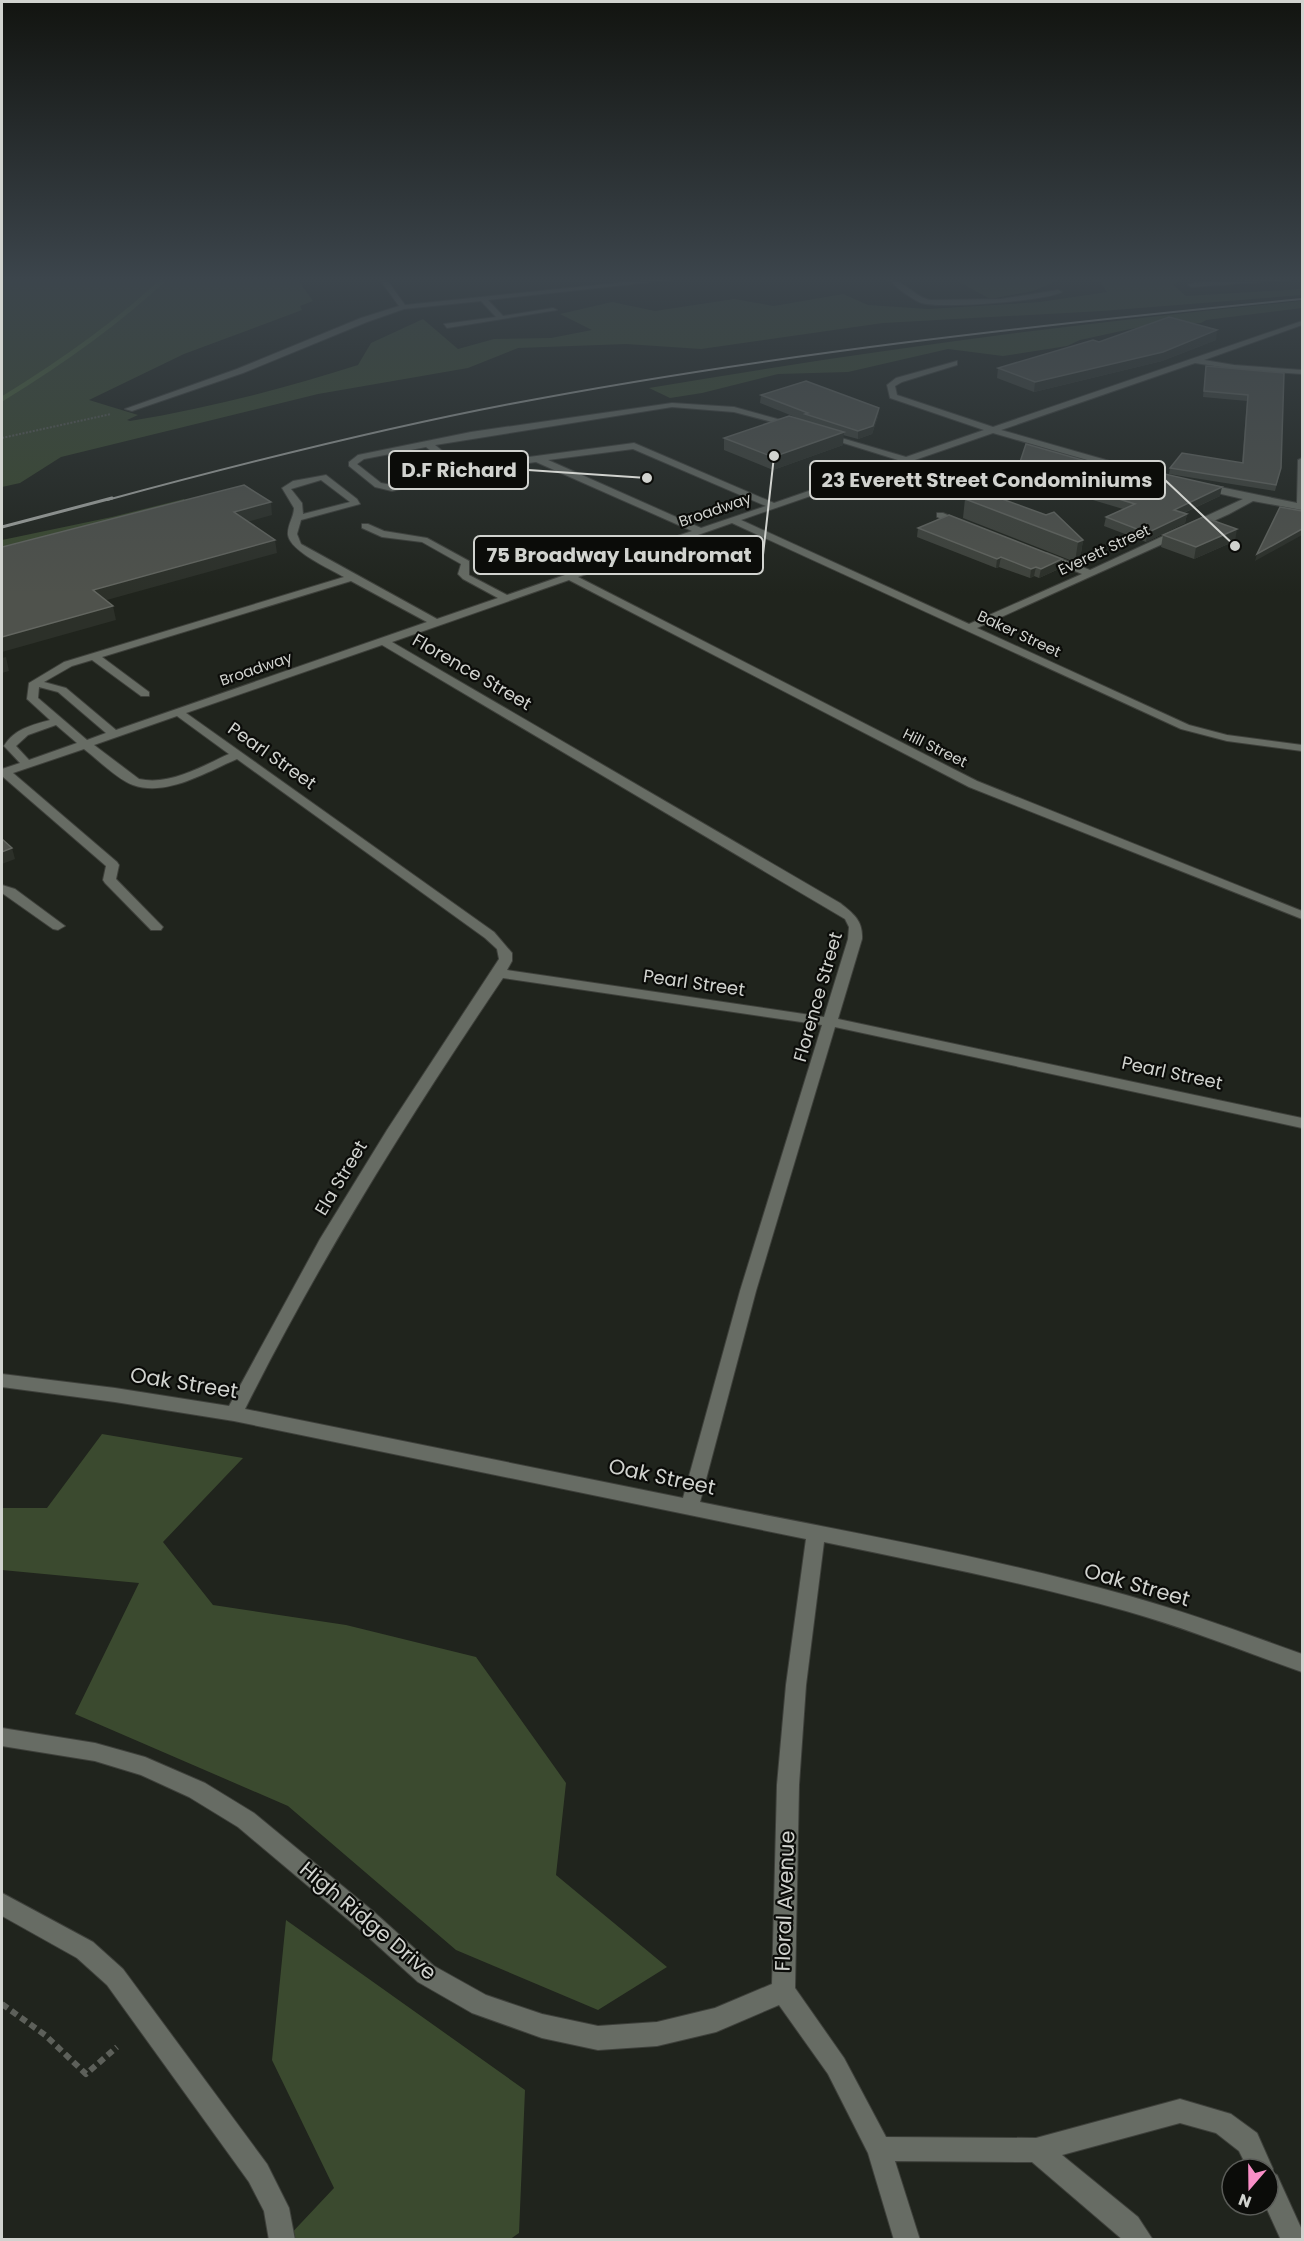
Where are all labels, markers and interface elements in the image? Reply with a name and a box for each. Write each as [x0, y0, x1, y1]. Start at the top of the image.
callout: D.F Richard [389, 451, 528, 489]
text: D.F Richard [401, 456, 517, 484]
callout: 23 Everett Street Condominiums [810, 461, 1165, 499]
text: 23 Everett Street Condominiums [822, 466, 1152, 494]
street label: Broadway [676, 487, 754, 532]
street label: Everett Street [1054, 519, 1153, 580]
callout: 75 Broadway Laundromat [474, 536, 763, 574]
text: 75 Broadway Laundromat [486, 541, 752, 569]
street label: Baker Street [974, 605, 1064, 662]
street label: Florence Street [408, 627, 537, 716]
street label: Broadway [217, 646, 295, 691]
street label: Pearl Street [223, 716, 321, 795]
street label: Hill Street [899, 723, 971, 772]
street label: Florence Street [787, 929, 848, 1065]
street label: Pearl Street [642, 963, 747, 1002]
street label: Pearl Street [1119, 1050, 1225, 1095]
street label: Ela Street [308, 1136, 373, 1220]
street label: Oak Street [128, 1360, 240, 1405]
street label: Oak Street [606, 1451, 718, 1502]
street label: Oak Street [1081, 1556, 1193, 1613]
street label: Floral Avenue [768, 1830, 801, 1972]
street label: High Ridge Drive [294, 1855, 443, 1987]
north arrow [1220, 2157, 1280, 2217]
text: N [1235, 2188, 1255, 2213]

